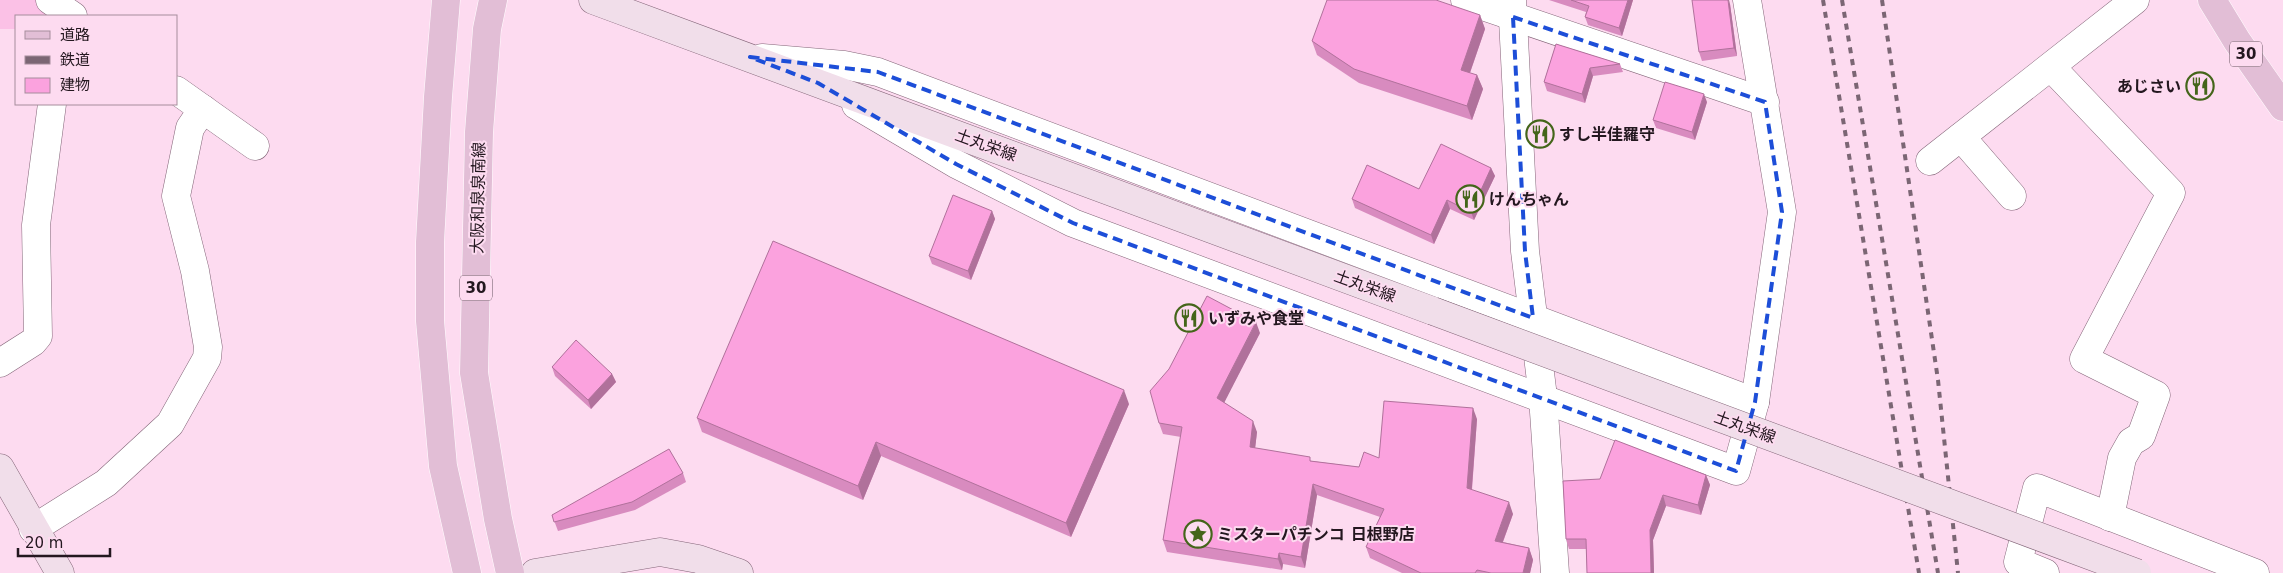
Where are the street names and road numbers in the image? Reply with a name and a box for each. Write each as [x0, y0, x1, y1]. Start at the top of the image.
road number: 30 [2230, 42, 2262, 66]
street label: 土丸栄線 [953, 125, 1019, 165]
street label: 大阪和泉泉南線 [468, 142, 488, 254]
street label: 土丸栄線 [1332, 266, 1398, 306]
road number: 30 [460, 276, 492, 300]
street label: 土丸栄線 [1712, 407, 1778, 447]

